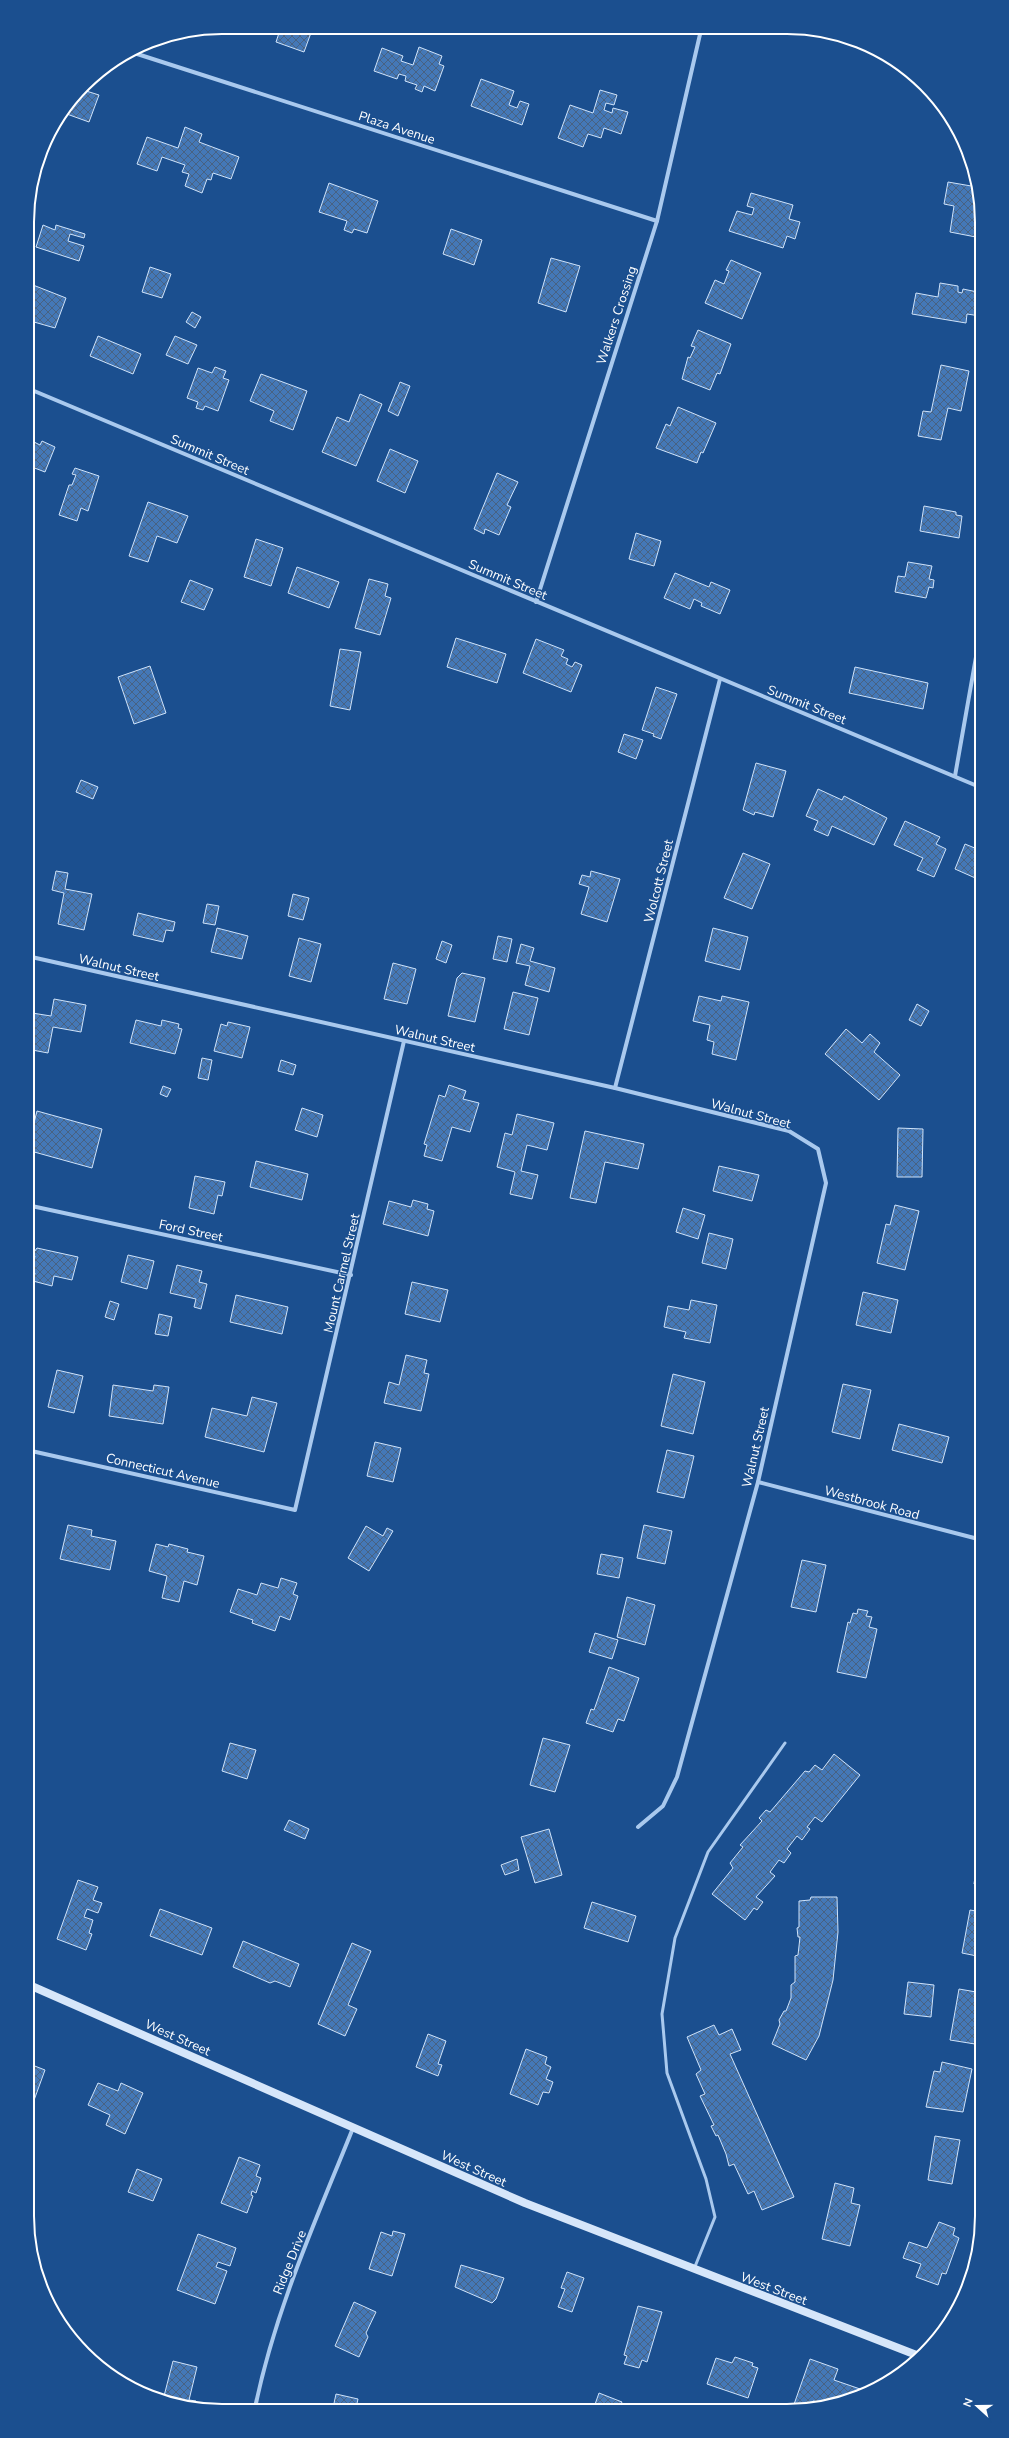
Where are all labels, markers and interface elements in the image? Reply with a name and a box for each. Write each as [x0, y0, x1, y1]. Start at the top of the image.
street label: Plaza Avenue [356, 107, 437, 149]
street label: Walkers Crossing [593, 264, 641, 367]
street label: Summit Street [167, 430, 252, 480]
street label: Summit Street [465, 555, 550, 605]
street label: Summit Street [764, 681, 849, 729]
street label: Wolcott Street [640, 837, 678, 925]
street label: Walnut Street [77, 950, 161, 986]
street label: Walnut Street [393, 1021, 477, 1057]
street label: Walnut Street [709, 1095, 793, 1133]
street label: Mount Carmel Street [320, 1211, 365, 1335]
street label: Ford Street [157, 1215, 225, 1247]
street label: Walnut Street [738, 1405, 774, 1489]
street label: Connecticut Avenue [104, 1449, 222, 1493]
street label: Westbrook Road [822, 1482, 921, 1524]
street label: West Street [142, 2015, 214, 2061]
street label: West Street [438, 2146, 510, 2192]
street label: Ridge Drive [269, 2227, 311, 2297]
street label: West Street [738, 2268, 810, 2310]
north arrow [957, 2386, 997, 2426]
text: N [960, 2396, 977, 2409]

